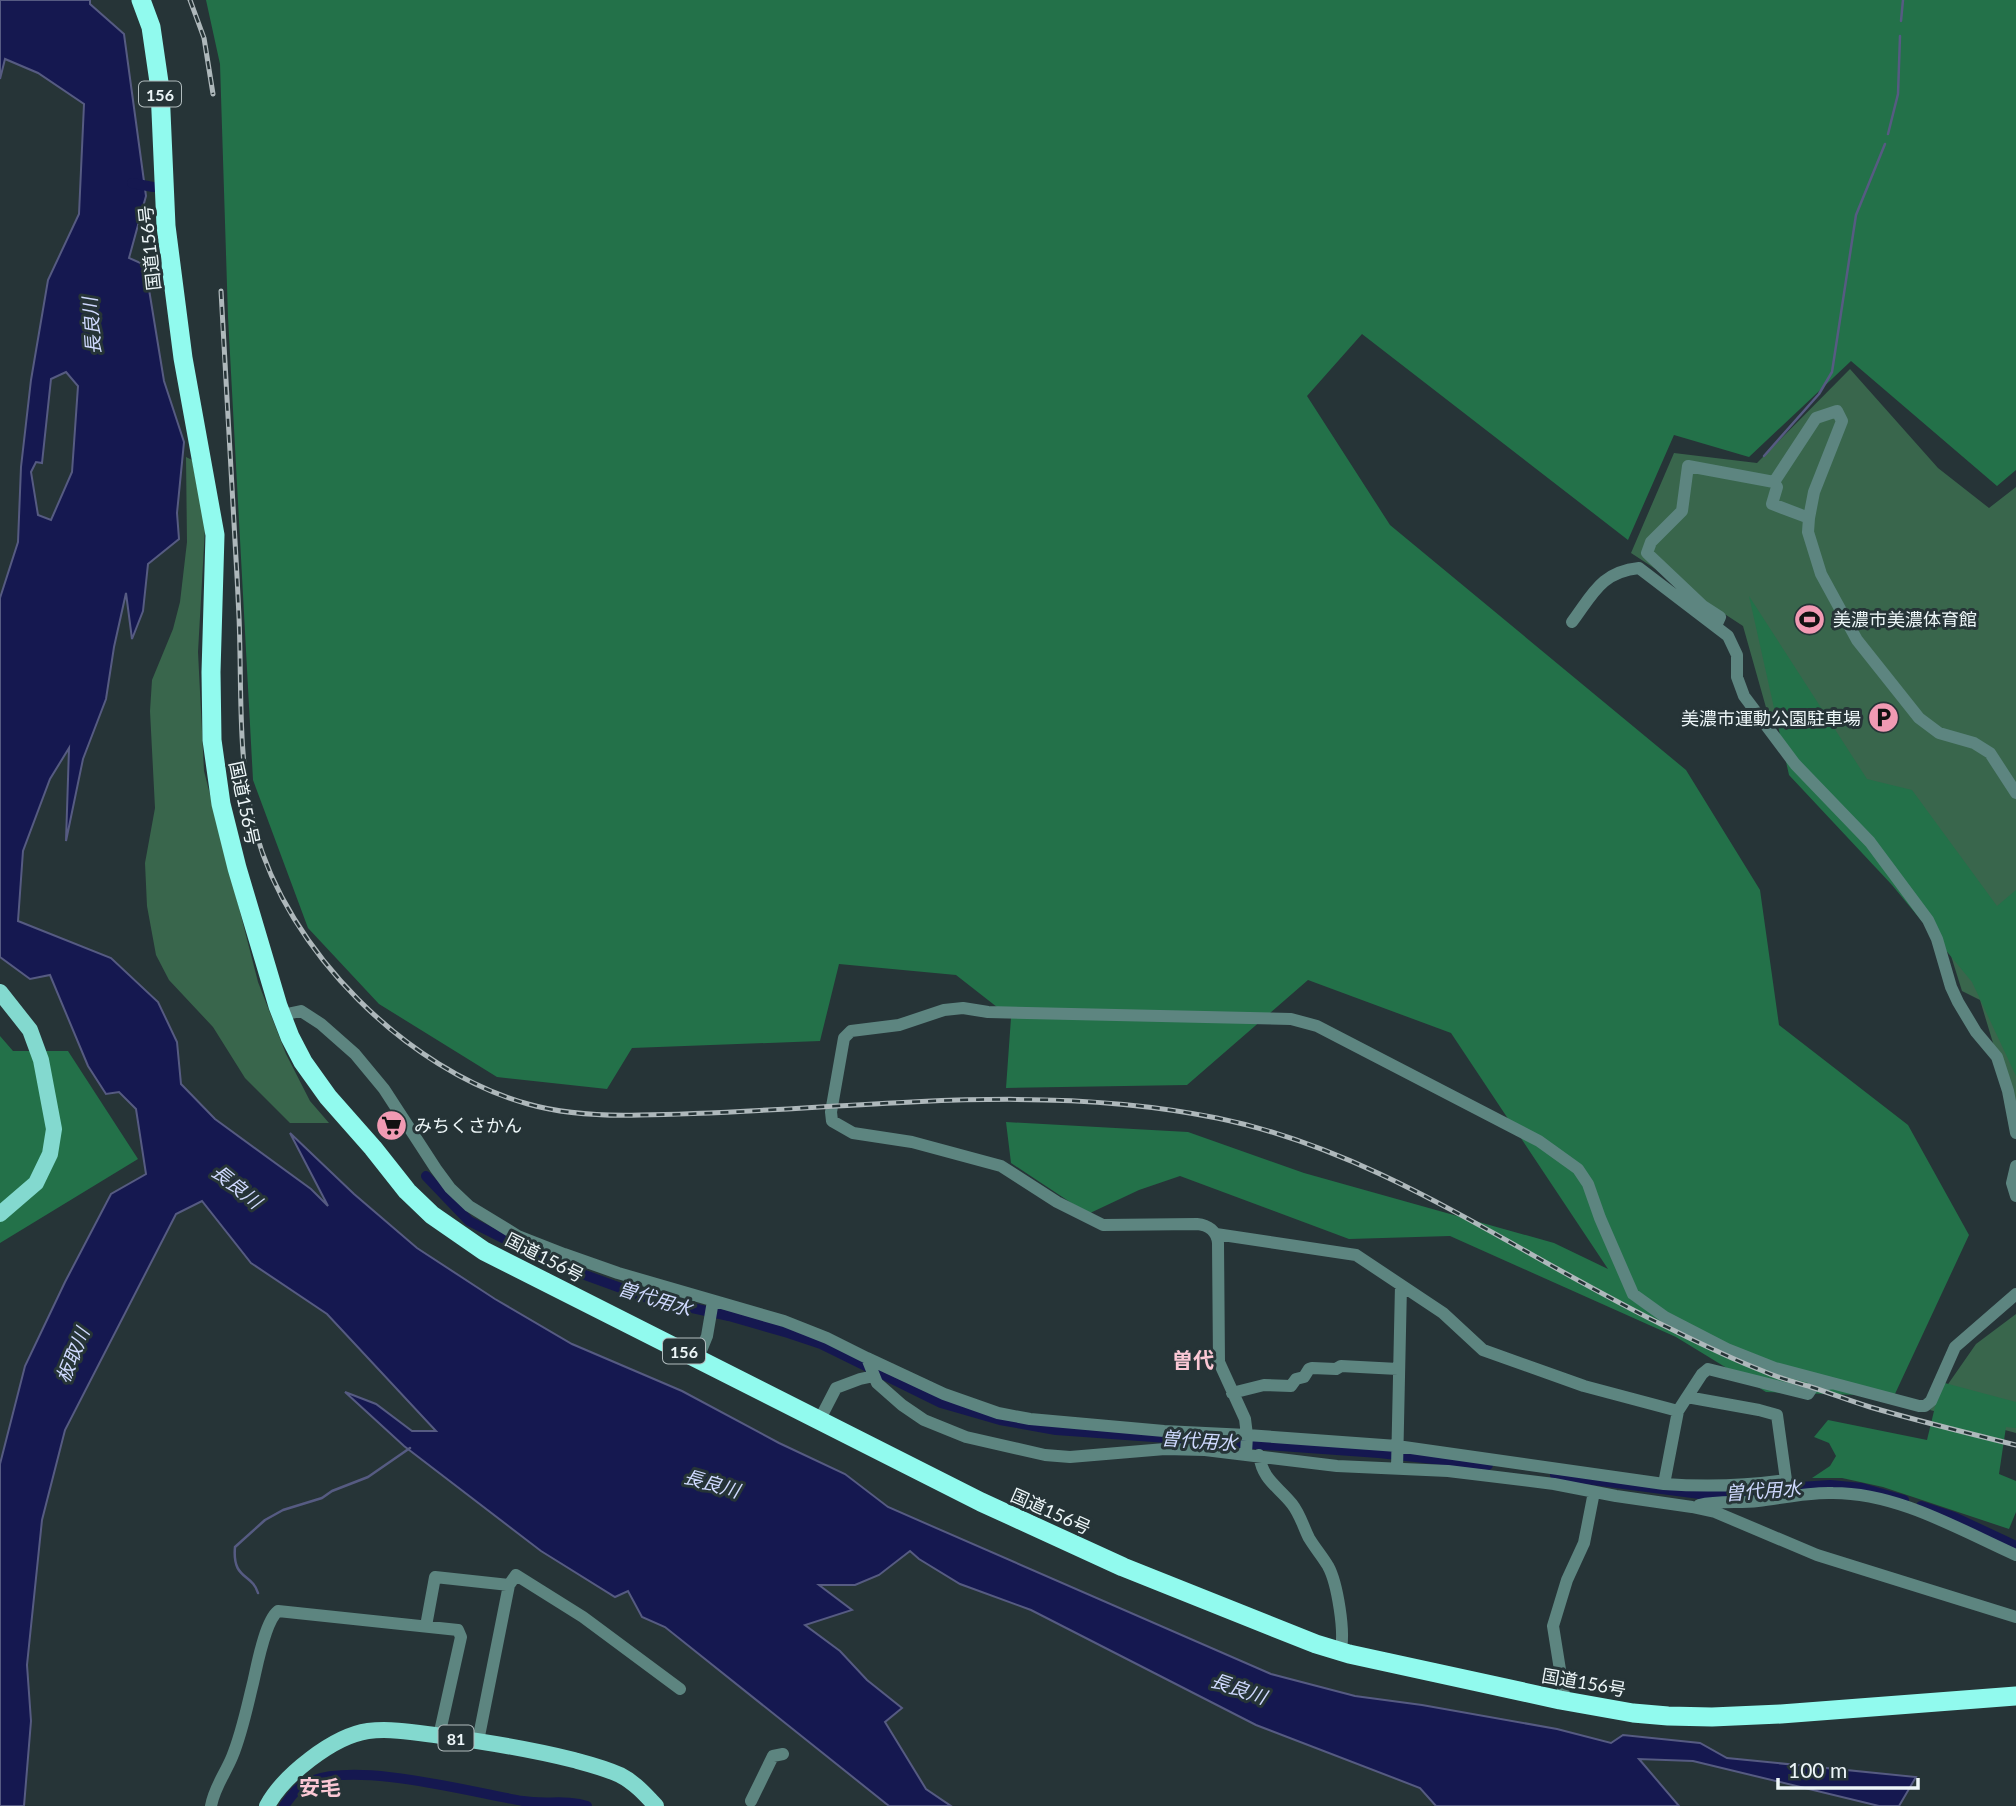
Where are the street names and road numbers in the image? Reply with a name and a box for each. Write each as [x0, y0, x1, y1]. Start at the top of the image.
road number: 156 [139, 82, 181, 106]
street label: 国道156号 [134, 204, 164, 292]
street label: 国道156号 [225, 759, 265, 847]
street label: 国道156号 [502, 1228, 588, 1286]
road number: 156 [663, 1338, 705, 1364]
street label: 国道156号 [1008, 1484, 1094, 1538]
street label: 国道156号 [1540, 1664, 1628, 1700]
road number: 81 [438, 1726, 474, 1750]

